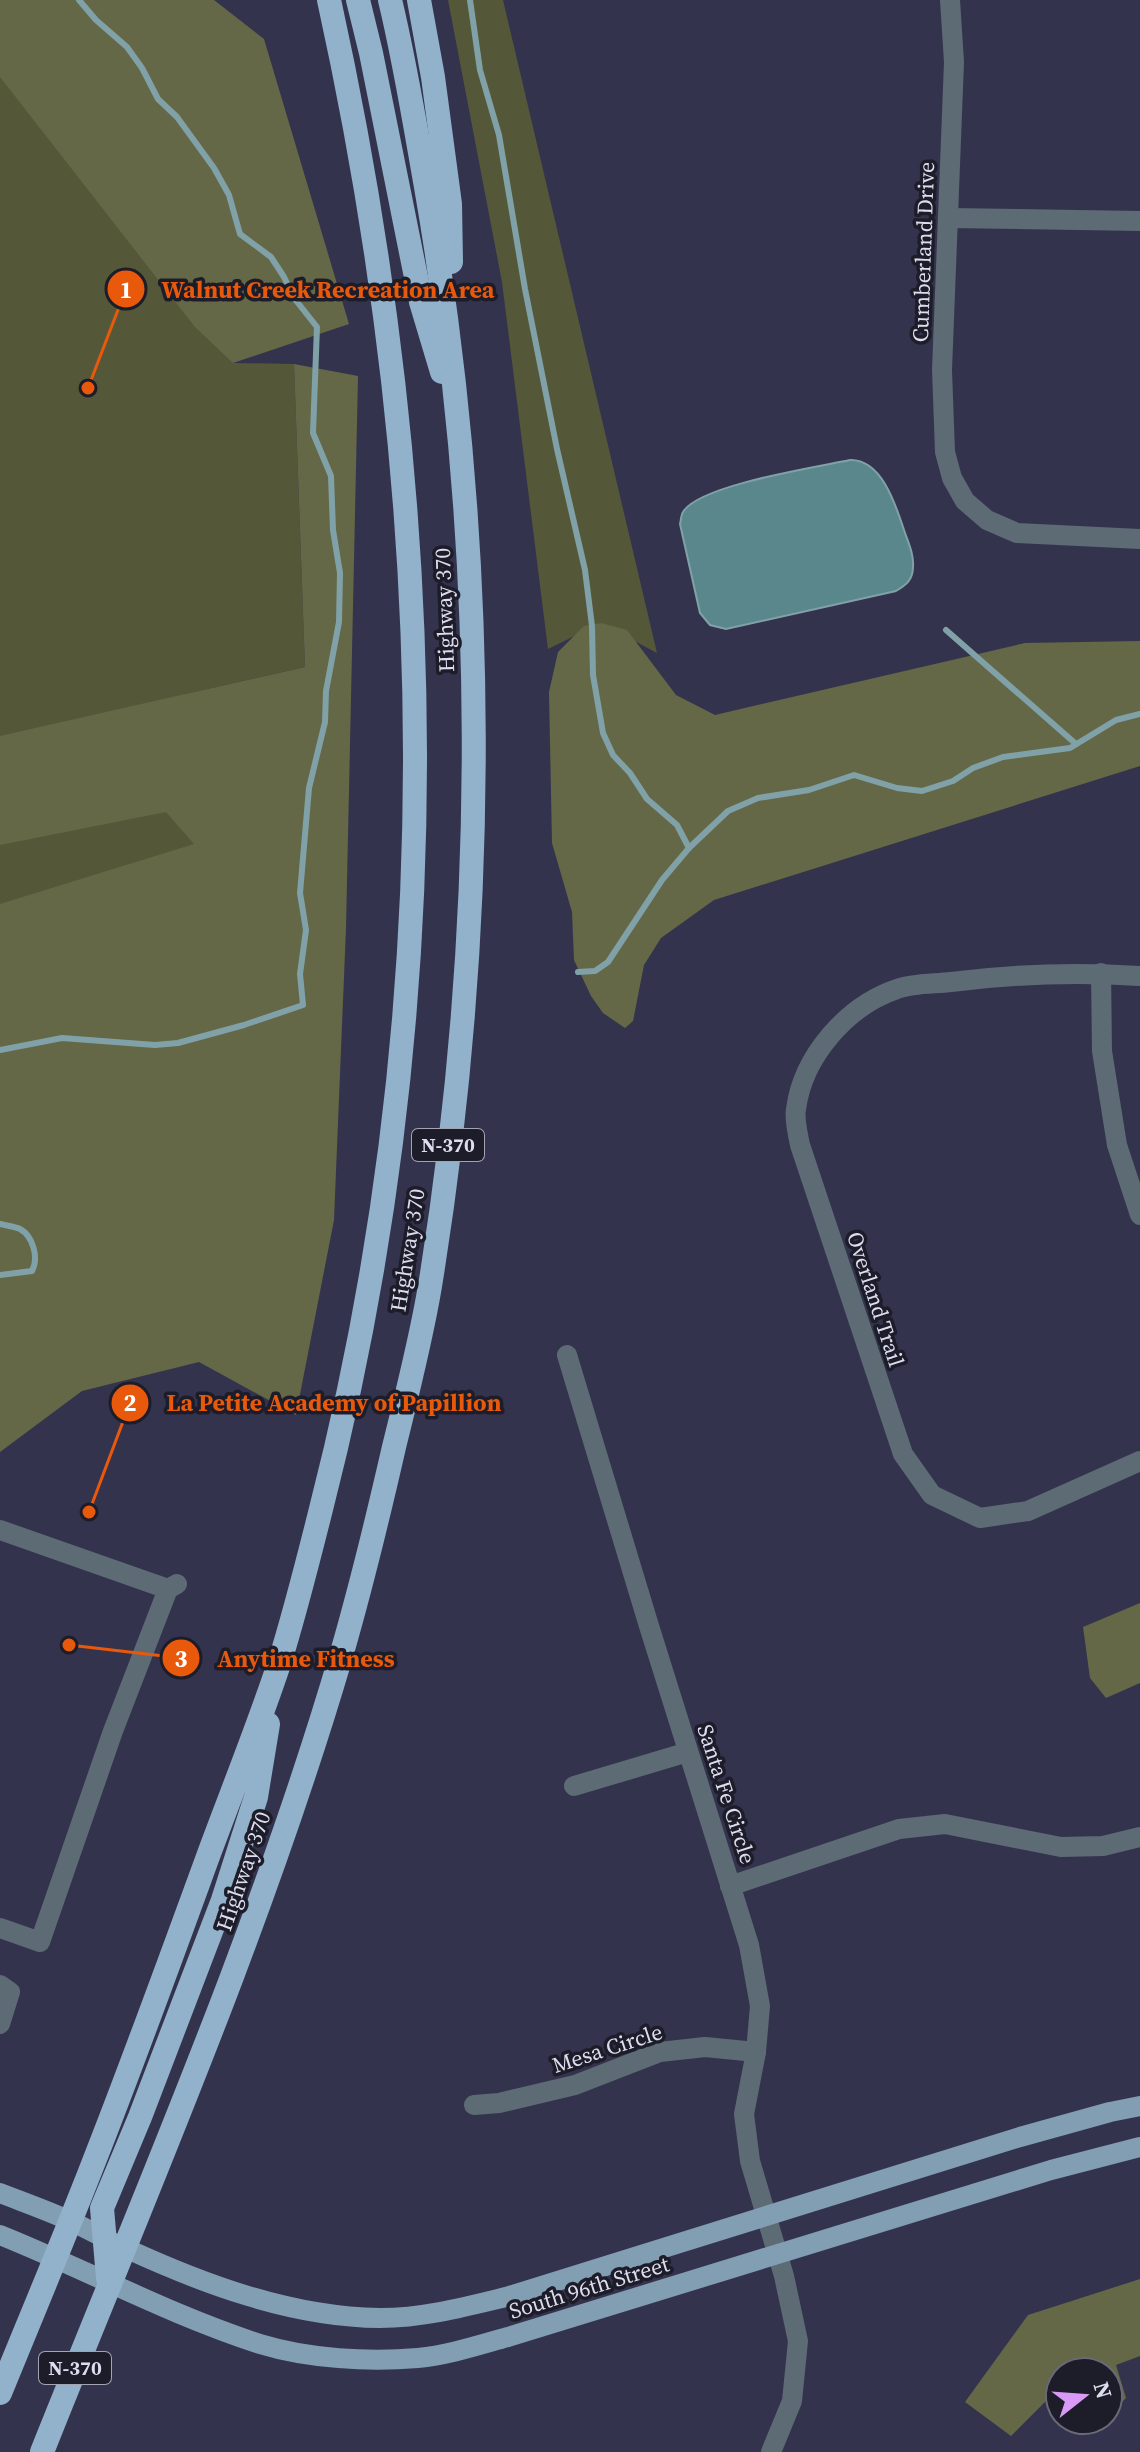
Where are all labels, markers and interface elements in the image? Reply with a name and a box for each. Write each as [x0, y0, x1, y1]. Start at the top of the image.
street label: Cumberland Drive [905, 161, 941, 343]
callout: Walnut Creek Recreation Area [106, 265, 511, 313]
text: 1 [119, 273, 133, 306]
text: Walnut Creek Recreation Area [161, 273, 495, 306]
street label: Highway 370 [427, 547, 461, 673]
road number: N-370 [412, 1129, 484, 1161]
street label: Highway 370 [382, 1186, 432, 1314]
street label: Overland Trail [840, 1228, 912, 1370]
callout: La Petite Academy of Papillion [110, 1379, 517, 1427]
text: 2 [123, 1386, 137, 1419]
text: La Petite Academy of Papillion [167, 1386, 502, 1419]
callout: Anytime Fitness [161, 1634, 411, 1682]
text: 3 [174, 1642, 188, 1675]
text: Anytime Fitness [217, 1642, 395, 1675]
street label: Santa Fe Circle [690, 1720, 764, 1868]
street label: Highway 370 [209, 1807, 277, 1935]
street label: Mesa Circle [548, 2016, 666, 2080]
street label: South 96th Street [505, 2248, 673, 2326]
road number: N-370 [39, 2352, 111, 2384]
north arrow [1044, 2356, 1124, 2436]
text: N [1086, 2378, 1120, 2402]

